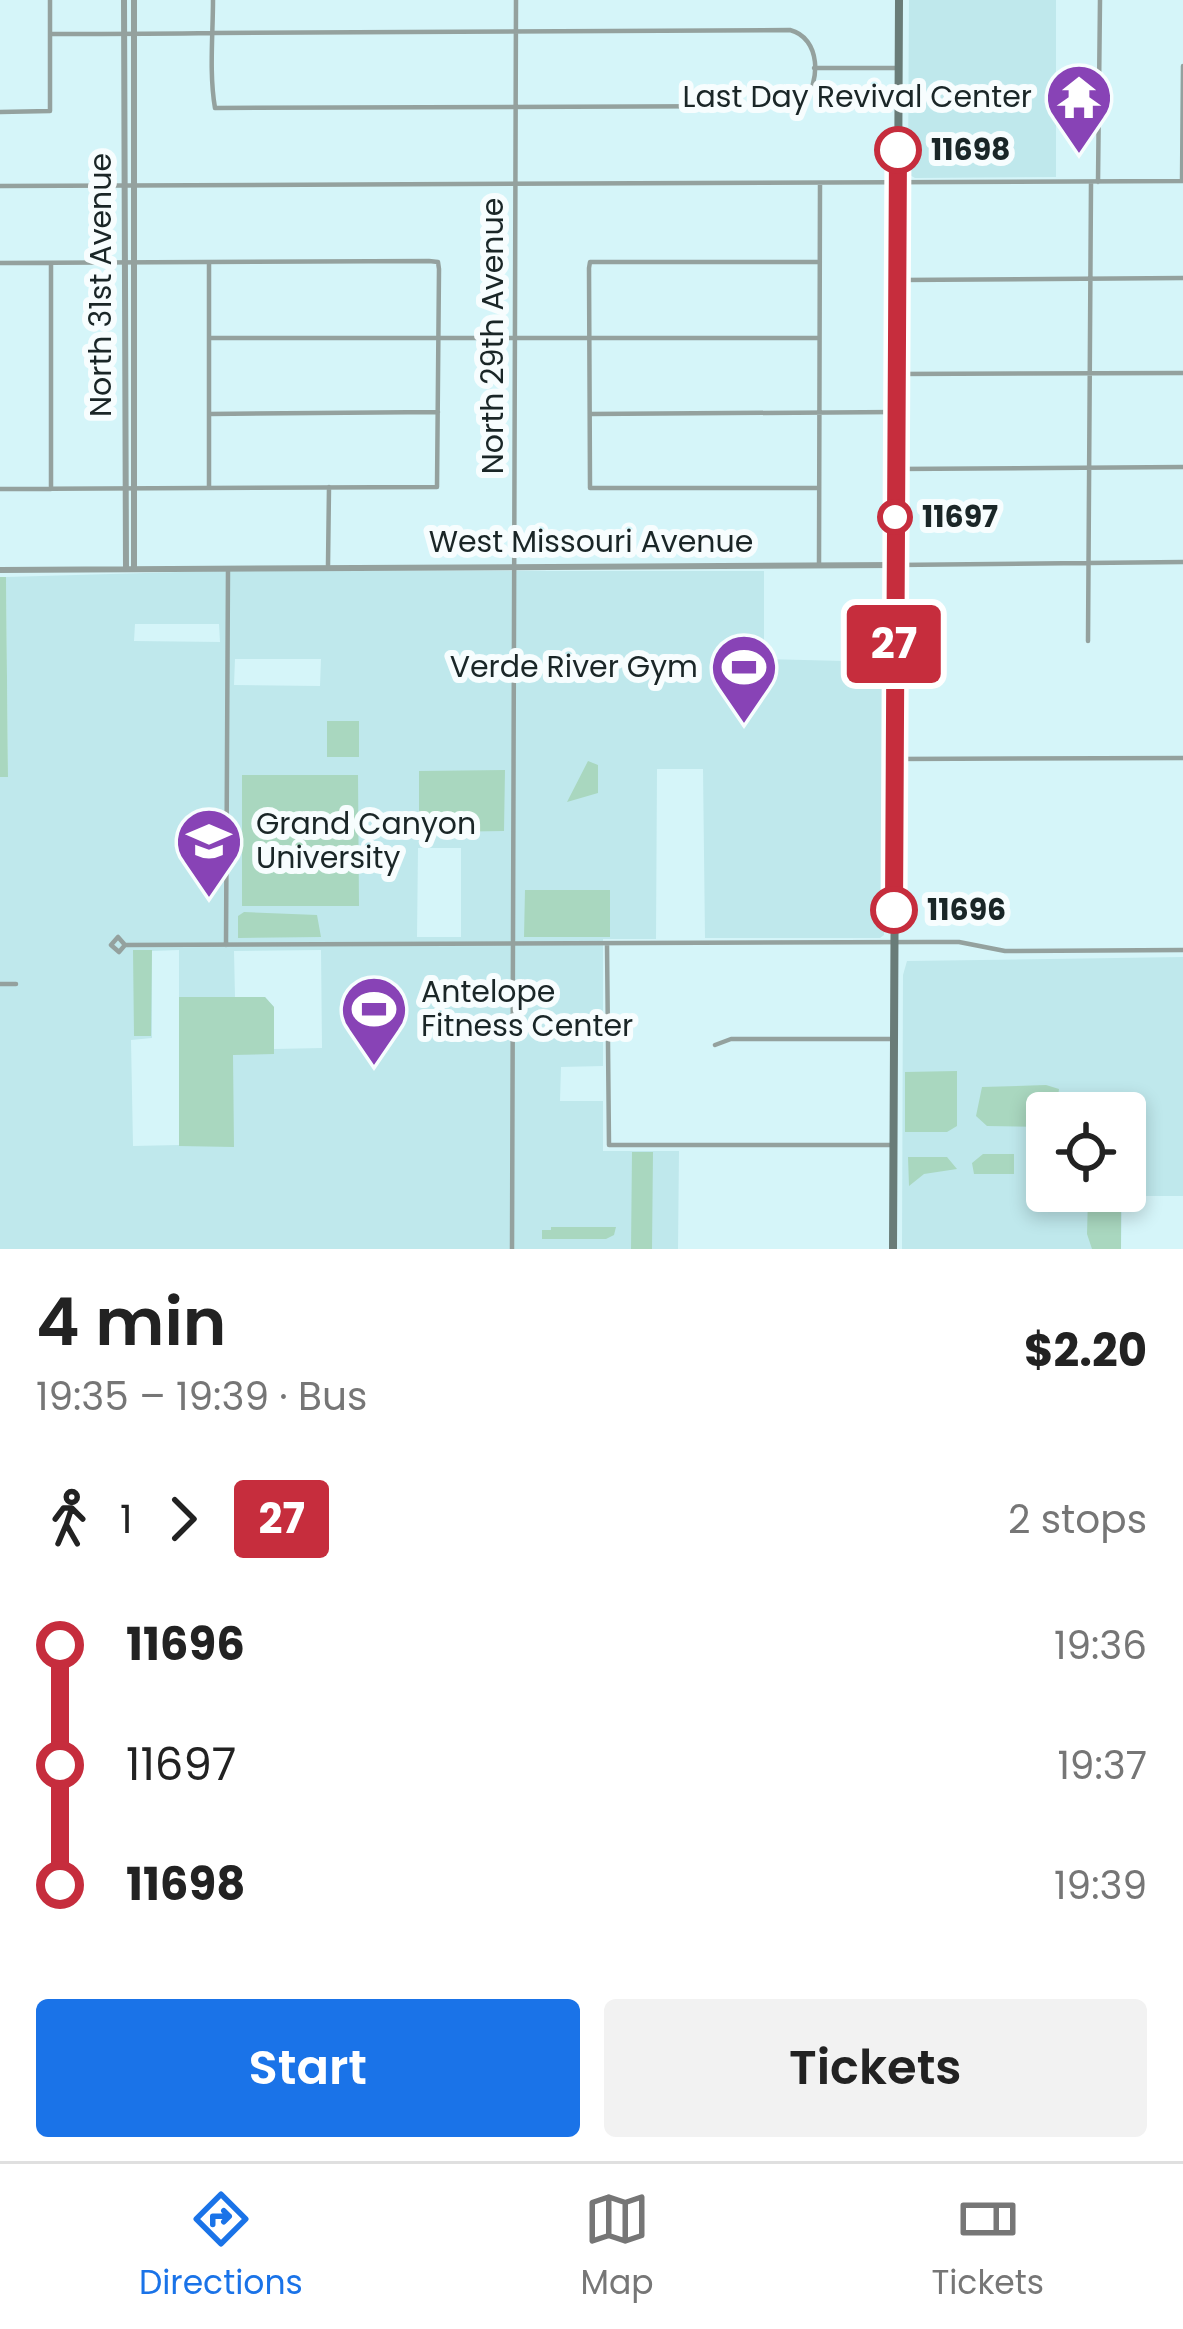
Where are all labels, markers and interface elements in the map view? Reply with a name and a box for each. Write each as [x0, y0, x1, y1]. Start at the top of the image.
temple icon: Last Day Revival Center [1044, 62, 1114, 156]
place label: Last Day Revival Center [683, 75, 1032, 118]
marker: 11698 [876, 128, 920, 172]
place label: 11698 [931, 128, 1011, 171]
street label: North 31st Avenue [79, 153, 122, 417]
street label: North 29th Avenue [471, 198, 514, 474]
place label: 11697 [922, 495, 998, 538]
marker: 11697 [879, 501, 911, 533]
street label: West Missouri Avenue [429, 520, 753, 563]
line badge: 27 [840, 605, 948, 683]
text: 27 [871, 614, 917, 673]
sports icon: Verde River Gym [709, 632, 779, 726]
place label: Verde River Gym [450, 645, 698, 688]
place label: Grand Canyon University [256, 802, 476, 879]
school or university icon: Grand Canyon University [174, 806, 244, 900]
marker: 11696 [872, 888, 916, 932]
place label: 11696 [927, 888, 1006, 931]
place label: Antelope Fitness Center [421, 970, 633, 1047]
sports icon: Antelope Fitness Center [339, 974, 409, 1068]
map controls [1026, 1092, 1146, 1212]
button: locate [1026, 1092, 1146, 1212]
text: 4 min [36, 1276, 226, 1368]
text: $2.20 [1024, 1319, 1147, 1382]
text: 19:35 – 19:39 · Bus [36, 1369, 367, 1424]
icon: walk [36, 1486, 102, 1552]
icon: forward [150, 1486, 216, 1552]
text: 27 [258, 1489, 305, 1548]
text: 1 [120, 1492, 132, 1547]
text: 2 stops [1008, 1492, 1147, 1547]
text: 11696 [126, 1613, 245, 1676]
text: 19:36 [1054, 1618, 1147, 1673]
text: 11697 [126, 1733, 236, 1796]
text: 19:37 [1057, 1738, 1147, 1793]
text: 11698 [126, 1853, 245, 1916]
text: 19:39 [1054, 1858, 1147, 1913]
button: Start [36, 1999, 580, 2137]
button: Tickets [604, 1999, 1147, 2137]
tab: Directions [139, 2186, 303, 2308]
tab: Map [581, 2186, 654, 2308]
tab: Tickets [931, 2186, 1044, 2308]

